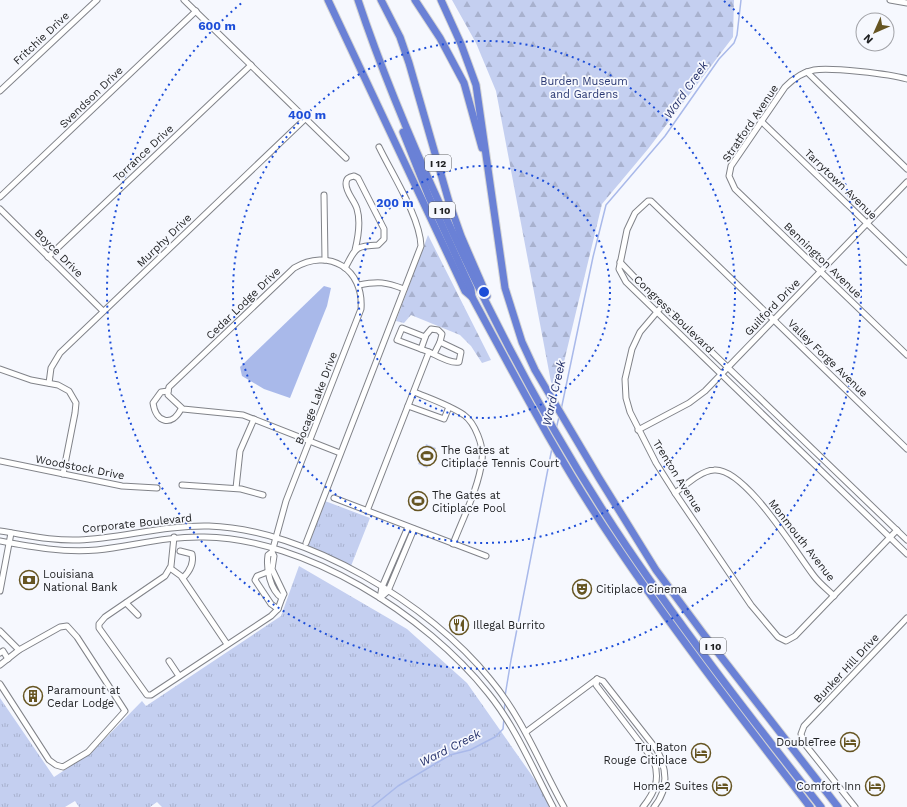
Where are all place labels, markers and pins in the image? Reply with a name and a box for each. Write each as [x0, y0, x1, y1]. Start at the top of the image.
centre of rings [477, 285, 491, 299]
place label: The Gates at Citiplace Tennis Court [441, 444, 559, 470]
sports icon: The Gates at Citiplace Tennis Court [416, 445, 438, 467]
place label: The Gates at Citiplace Pool [432, 489, 507, 515]
sports icon: The Gates at Citiplace Pool [407, 490, 429, 512]
place label: Louisiana National Bank [43, 568, 117, 594]
bank icon: Louisiana National Bank [18, 569, 40, 591]
theatre icon: Citiplace Cinema [571, 578, 593, 600]
place label: Citiplace Cinema [596, 583, 687, 596]
restaurant icon: Illegal Burrito [448, 614, 470, 636]
place label: Illegal Burrito [473, 619, 545, 632]
place label: Paramount at Cedar Lodge [47, 684, 120, 710]
building icon: Paramount at Cedar Lodge [22, 685, 44, 707]
hotel icon: DoubleTree [839, 731, 861, 753]
place label: DoubleTree [776, 736, 836, 749]
place label: Tru Baton Rouge Citiplace [604, 741, 687, 767]
hotel icon: Tru Baton Rouge Citiplace [690, 742, 712, 764]
hotel icon: Home2 Suites [711, 775, 733, 797]
hotel icon: Comfort Inn [864, 775, 886, 797]
place label: Home2 Suites [633, 780, 708, 793]
place label: Comfort Inn [796, 780, 861, 793]

